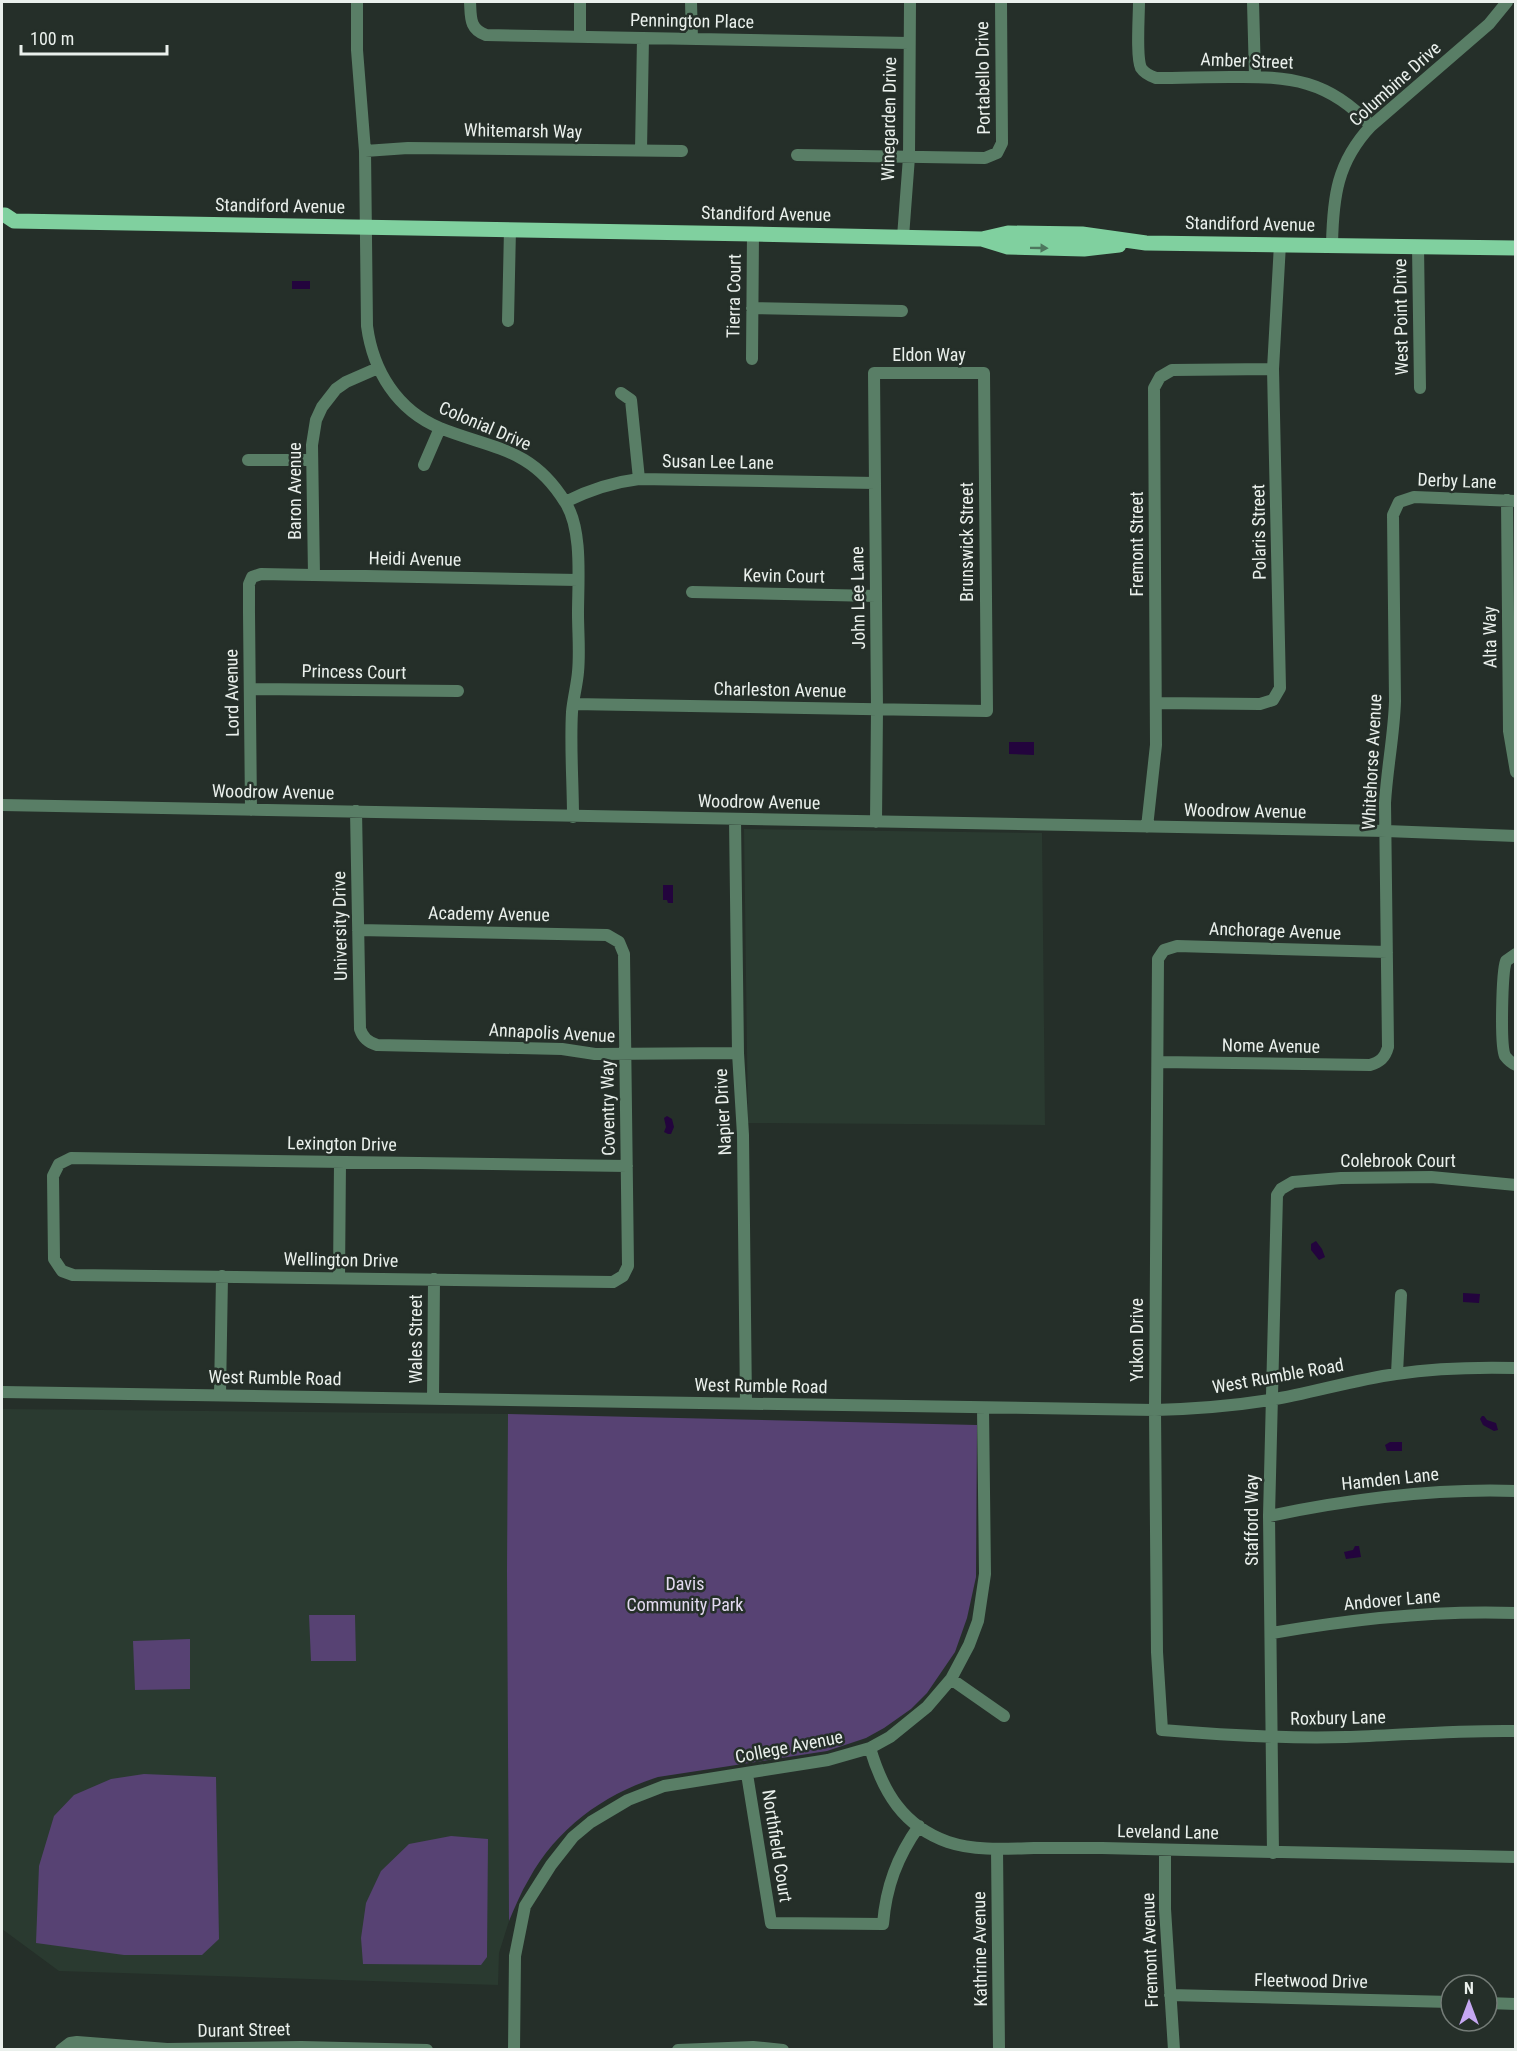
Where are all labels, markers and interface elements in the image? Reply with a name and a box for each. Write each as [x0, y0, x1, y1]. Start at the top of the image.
street label: Pennington Place [630, 9, 754, 32]
scale bar [21, 18, 166, 56]
street label: Portabello Drive [971, 21, 994, 135]
text: 100 m [30, 28, 74, 49]
street label: Columbine Drive [1345, 37, 1445, 130]
street label: Amber Street [1200, 48, 1294, 73]
street label: Winegarden Drive [877, 57, 900, 181]
street label: Whitemarsh Way [464, 119, 583, 142]
street label: Standiford Avenue [215, 194, 345, 217]
street label: Standiford Avenue [701, 202, 831, 225]
street label: Standiford Avenue [1185, 212, 1315, 235]
one-way arrow [1030, 243, 1049, 253]
street label: Tierra Court [722, 254, 745, 338]
street label: West Point Drive [1389, 258, 1412, 376]
street label: Eldon Way [892, 344, 966, 365]
street label: Colonial Drive [436, 397, 534, 454]
street label: Baron Avenue [284, 442, 305, 540]
street label: Susan Lee Lane [662, 450, 774, 473]
street label: Derby Lane [1417, 469, 1497, 492]
street label: Brunswick Street [956, 482, 977, 602]
street label: Polaris Street [1247, 484, 1270, 580]
street label: Fremont Street [1126, 491, 1147, 597]
street label: John Lee Lane [846, 546, 869, 650]
street label: Heidi Avenue [368, 547, 462, 570]
street label: Kevin Court [743, 564, 825, 587]
street label: Alta Way [1478, 605, 1501, 668]
street label: Lord Avenue [220, 649, 243, 737]
street label: Princess Court [301, 660, 407, 683]
street label: Charleston Avenue [714, 678, 847, 701]
street label: Whitehorse Avenue [1357, 693, 1386, 830]
street label: Woodrow Avenue [212, 780, 334, 803]
street label: Woodrow Avenue [698, 790, 820, 813]
street label: Woodrow Avenue [1184, 799, 1306, 822]
street label: University Drive [328, 871, 351, 981]
street label: Academy Avenue [428, 902, 550, 925]
street label: Anchorage Avenue [1209, 918, 1341, 943]
street label: Annapolis Avenue [488, 1019, 616, 1046]
street label: Nome Avenue [1222, 1034, 1320, 1057]
street label: Coventry Way [596, 1059, 619, 1156]
street label: Napier Drive [710, 1068, 735, 1156]
street label: Lexington Drive [287, 1132, 397, 1155]
street label: Colebrook Court [1340, 1150, 1456, 1171]
street label: Wellington Drive [283, 1248, 399, 1271]
street label: Wales Street [405, 1294, 426, 1384]
street label: Yukon Drive [1126, 1298, 1147, 1382]
street label: West Rumble Road [1211, 1354, 1345, 1397]
street label: West Rumble Road [208, 1366, 342, 1389]
street label: West Rumble Road [694, 1374, 828, 1397]
street label: Hamden Lane [1340, 1463, 1440, 1494]
street label: Stafford Way [1241, 1474, 1262, 1566]
park label: Davis Community Park [627, 1573, 743, 1615]
street label: Andover Lane [1343, 1585, 1441, 1614]
street label: Roxbury Lane [1290, 1706, 1386, 1729]
street label: College Avenue [733, 1726, 845, 1767]
street label: Northfield Court [758, 1788, 797, 1904]
street label: Leveland Lane [1117, 1820, 1219, 1843]
street label: Kathrine Avenue [968, 1891, 991, 2007]
street label: Fremont Avenue [1137, 1892, 1162, 2008]
street label: Fleetwood Drive [1254, 1969, 1368, 1992]
north arrow [1439, 1973, 1499, 2033]
text: N [1464, 1979, 1474, 1998]
street label: Durant Street [197, 2018, 291, 2041]

